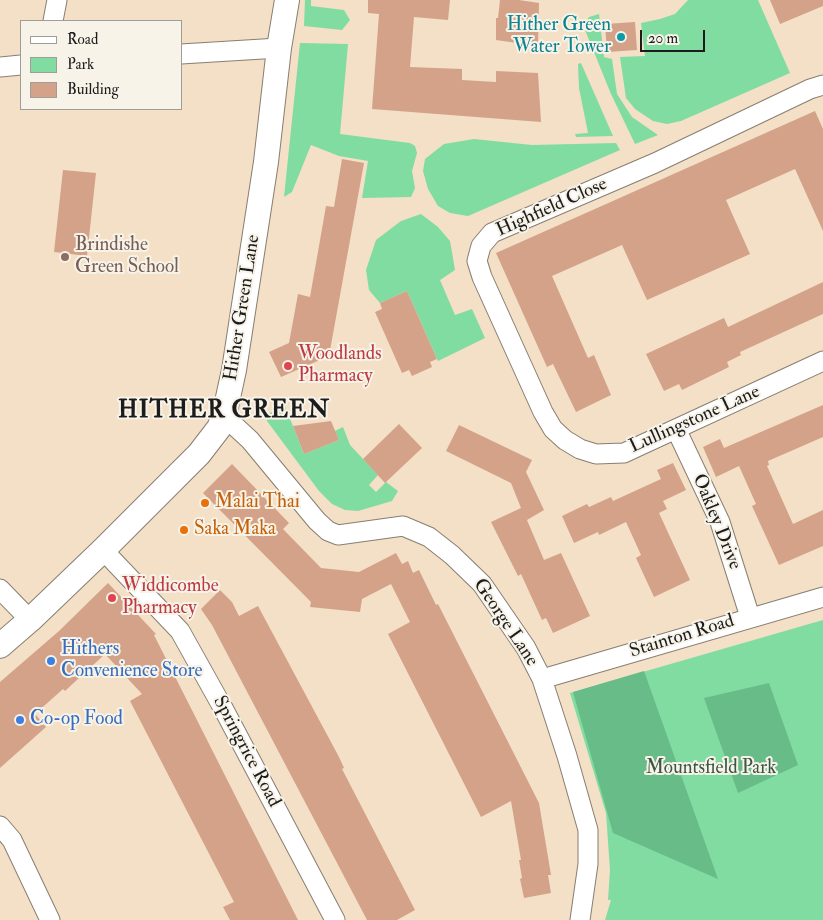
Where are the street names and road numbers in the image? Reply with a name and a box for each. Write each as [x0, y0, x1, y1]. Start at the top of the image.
street label: Highfield Close [493, 173, 611, 243]
street label: Hither Green Lane [220, 233, 266, 383]
street label: Lullingstone Lane [626, 381, 764, 459]
street label: Oakley Drive [687, 471, 745, 573]
street label: George Lane [467, 575, 543, 671]
street label: Stainton Road [627, 610, 737, 664]
street label: Springrice Road [207, 692, 285, 812]

